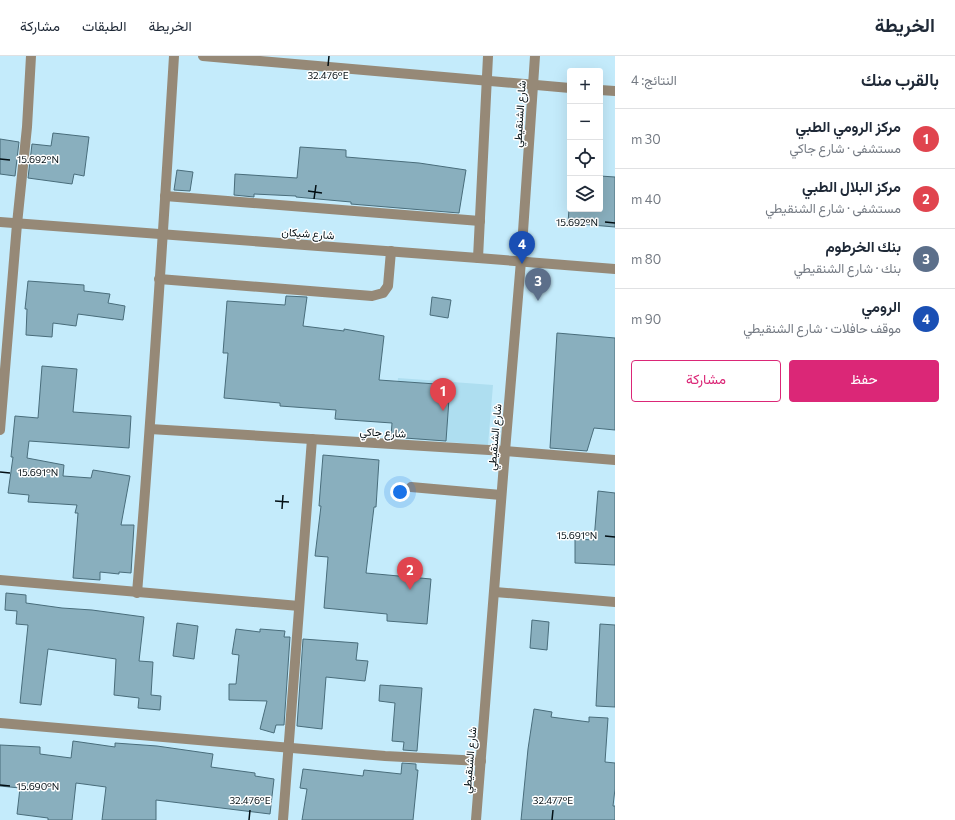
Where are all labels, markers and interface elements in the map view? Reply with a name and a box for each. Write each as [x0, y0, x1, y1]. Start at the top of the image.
text: الخريطة [875, 13, 935, 36]
text: مشاركة [20, 17, 60, 34]
text: الطبقات [82, 17, 126, 34]
text: الخريطة [148, 17, 192, 34]
map controls [567, 68, 603, 212]
button: + [567, 68, 603, 104]
text: 32.476°E [307, 69, 349, 81]
text: بالقرب منك [861, 69, 939, 90]
text: النتائج: 4 [631, 72, 677, 88]
street label: شارع الشنقيطي [510, 80, 532, 148]
button: − [567, 104, 603, 140]
text: مركز الرومي الطبي [795, 117, 901, 135]
text: 30 m [631, 131, 661, 147]
text: 1 [923, 131, 929, 147]
button: locate [567, 140, 603, 176]
text: مستشفى · شارع جاكي [790, 140, 901, 156]
text: 15.692°N [17, 153, 59, 165]
button: layers [567, 176, 603, 212]
text: مركز البلال الطبي [802, 177, 901, 195]
text: 40 m [631, 191, 661, 207]
text: 2 [922, 191, 930, 207]
text: مستشفى · شارع الشنقيطي [765, 200, 901, 216]
text: 15.692°N [556, 216, 598, 228]
street label: شارع شيكان [281, 225, 335, 243]
pin: 4 [509, 231, 535, 264]
text: بنك الخرطوم [825, 237, 901, 255]
text: 80 m [631, 251, 661, 267]
text: 3 [922, 251, 930, 267]
text: بنك · شارع الشنقيطي [794, 260, 901, 276]
pin: 3 [525, 268, 551, 301]
text: الرومي [862, 297, 901, 315]
text: 90 m [631, 311, 661, 327]
text: 4 [922, 311, 930, 327]
text: موقف حافلات · شارع الشنقيطي [743, 320, 901, 336]
button: مشاركة [631, 360, 781, 402]
button: حفظ [789, 360, 939, 402]
pin: 1 [430, 378, 456, 411]
street label: شارع الشنقيطي [485, 403, 507, 471]
street label: شارع جاكي [359, 424, 407, 444]
text: 15.691°N [18, 466, 58, 478]
your location [390, 482, 410, 502]
text: 15.691°N [557, 529, 597, 541]
pin: 2 [397, 557, 423, 590]
street label: شارع الشنقيطي [460, 726, 482, 794]
text: 15.690°N [17, 780, 59, 792]
text: 32.476°E [229, 794, 271, 806]
text: 32.477°E [533, 794, 573, 806]

